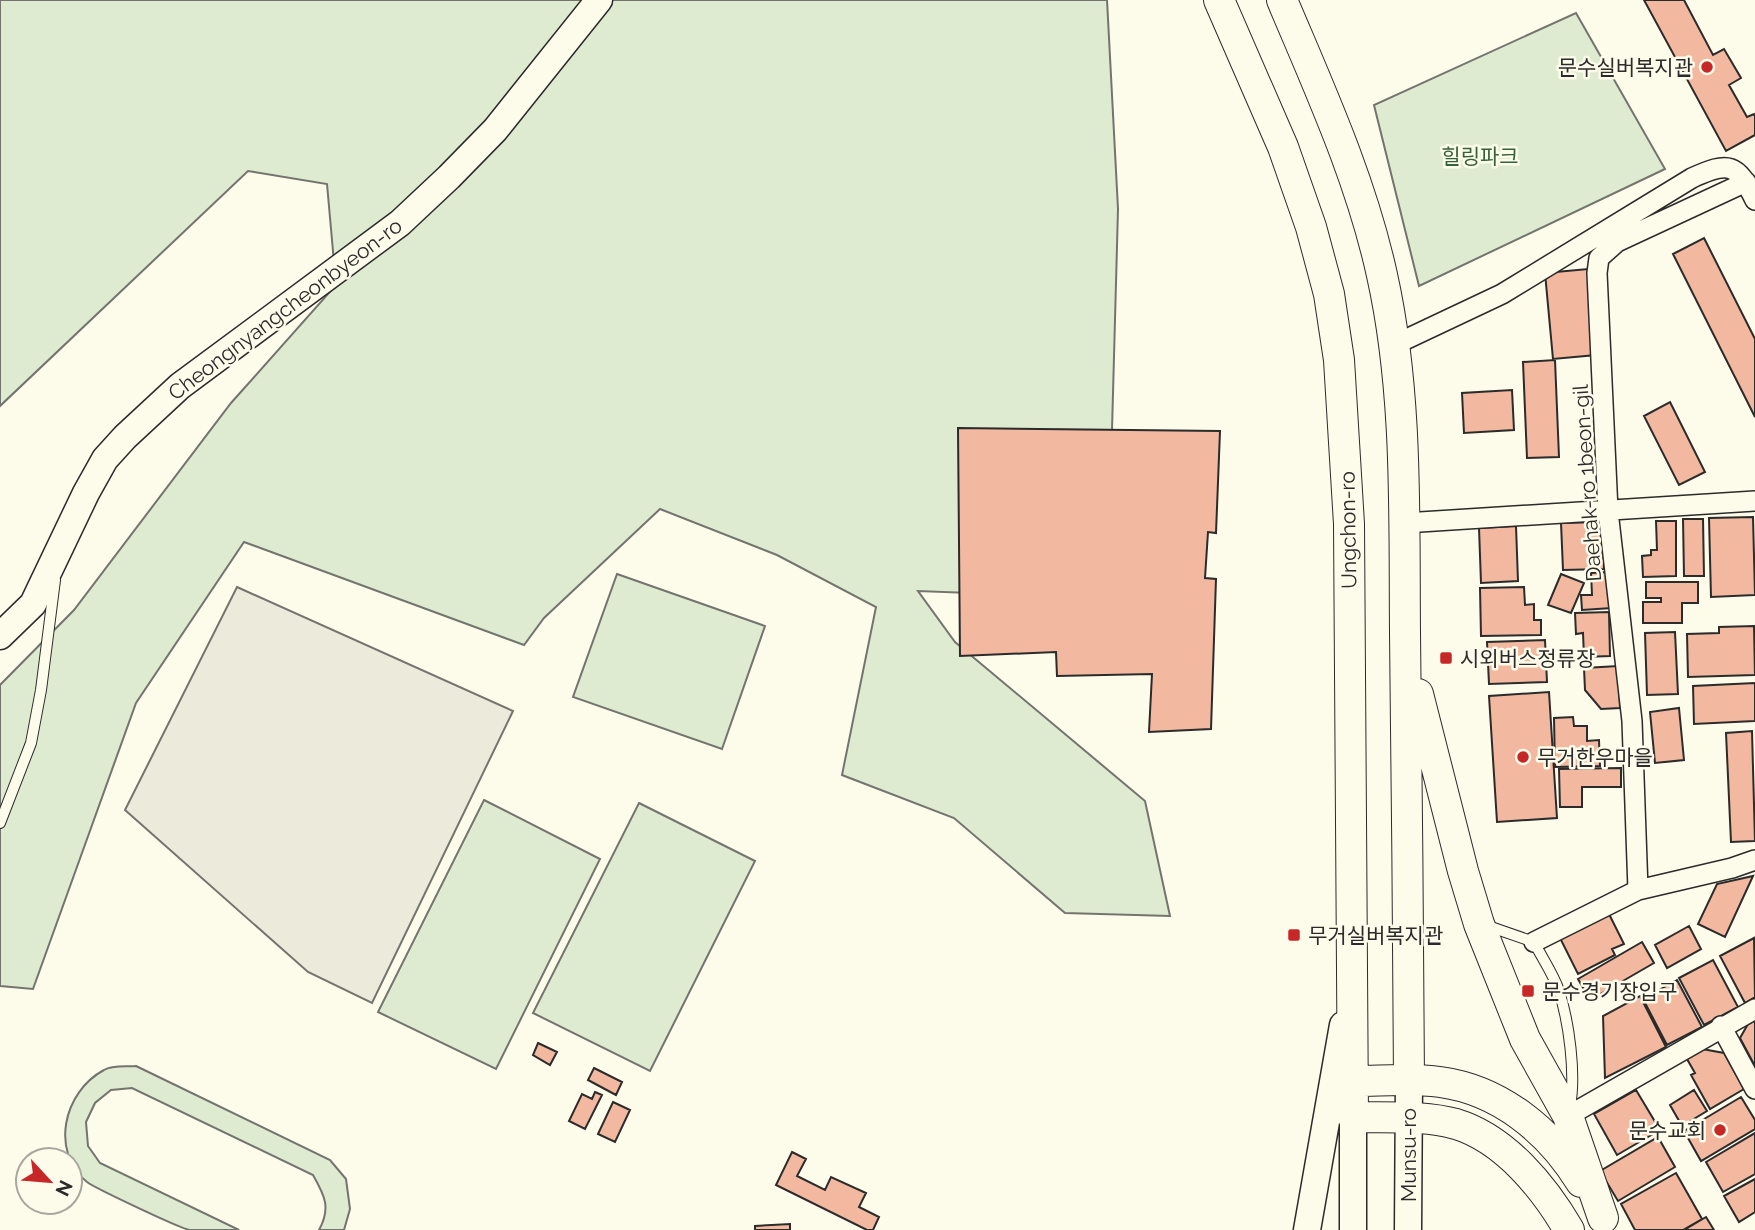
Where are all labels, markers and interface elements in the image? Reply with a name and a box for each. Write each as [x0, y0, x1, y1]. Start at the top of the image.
place label: 문수실버복지관 [1558, 55, 1693, 80]
marker: 문수실버복지관 [1699, 59, 1715, 75]
park label: 힐링파크 [1441, 144, 1519, 169]
street label: Cheongnyangcheonbyeon-ro [163, 213, 407, 405]
street label: Daehak-ro 1beon-gil [1568, 383, 1606, 582]
street label: Ungchon-ro [1334, 471, 1362, 589]
place label: 시외버스정류장 [1460, 646, 1595, 671]
marker: 시외버스정류장 [1438, 650, 1454, 666]
place label: 무거한우마을 [1537, 745, 1653, 770]
marker: 무거한우마을 [1515, 749, 1531, 765]
place label: 무거실버복지관 [1308, 923, 1443, 948]
marker: 무거실버복지관 [1286, 927, 1302, 943]
place label: 문수경기장입구 [1542, 979, 1677, 1004]
marker: 문수경기장입구 [1520, 983, 1536, 999]
street label: Munsu-ro [1396, 1108, 1421, 1202]
place label: 문수교회 [1629, 1118, 1706, 1143]
marker: 문수교회 [1712, 1122, 1728, 1138]
north arrow [14, 1146, 84, 1216]
text: N [51, 1177, 77, 1200]

